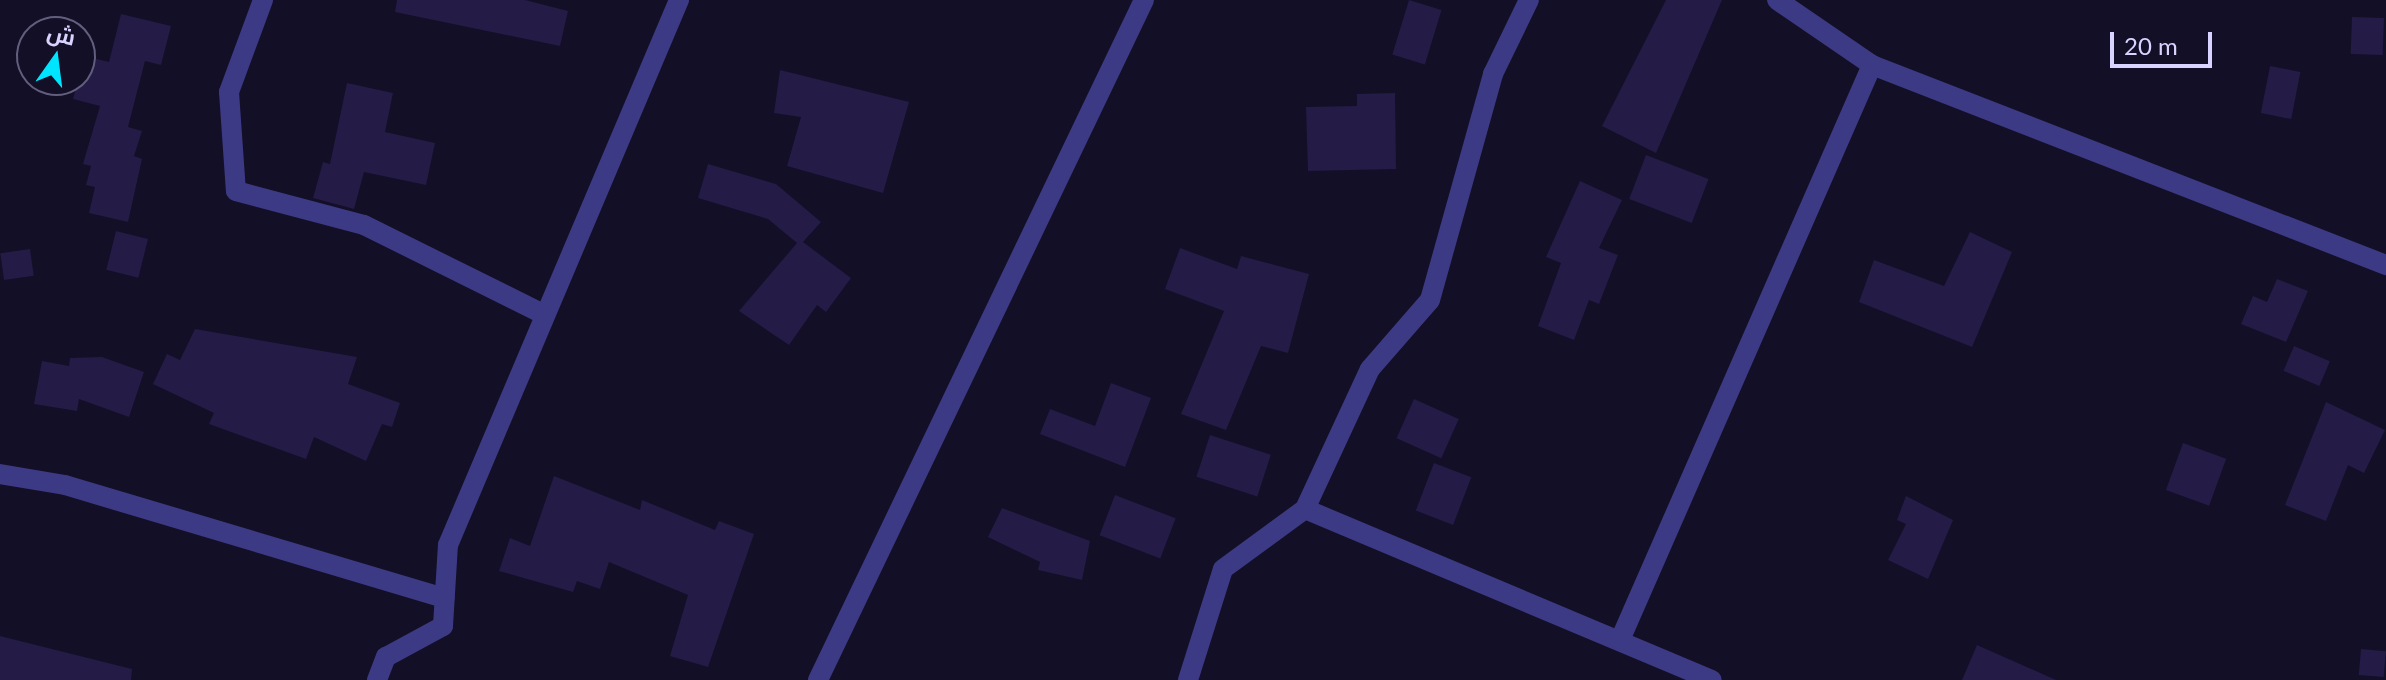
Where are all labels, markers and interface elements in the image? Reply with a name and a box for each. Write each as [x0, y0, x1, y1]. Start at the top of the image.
north arrow [16, 16, 96, 96]
scale bar [2114, 16, 2216, 66]
text: ش [44, 18, 78, 51]
text: 20 m [2124, 31, 2178, 60]

